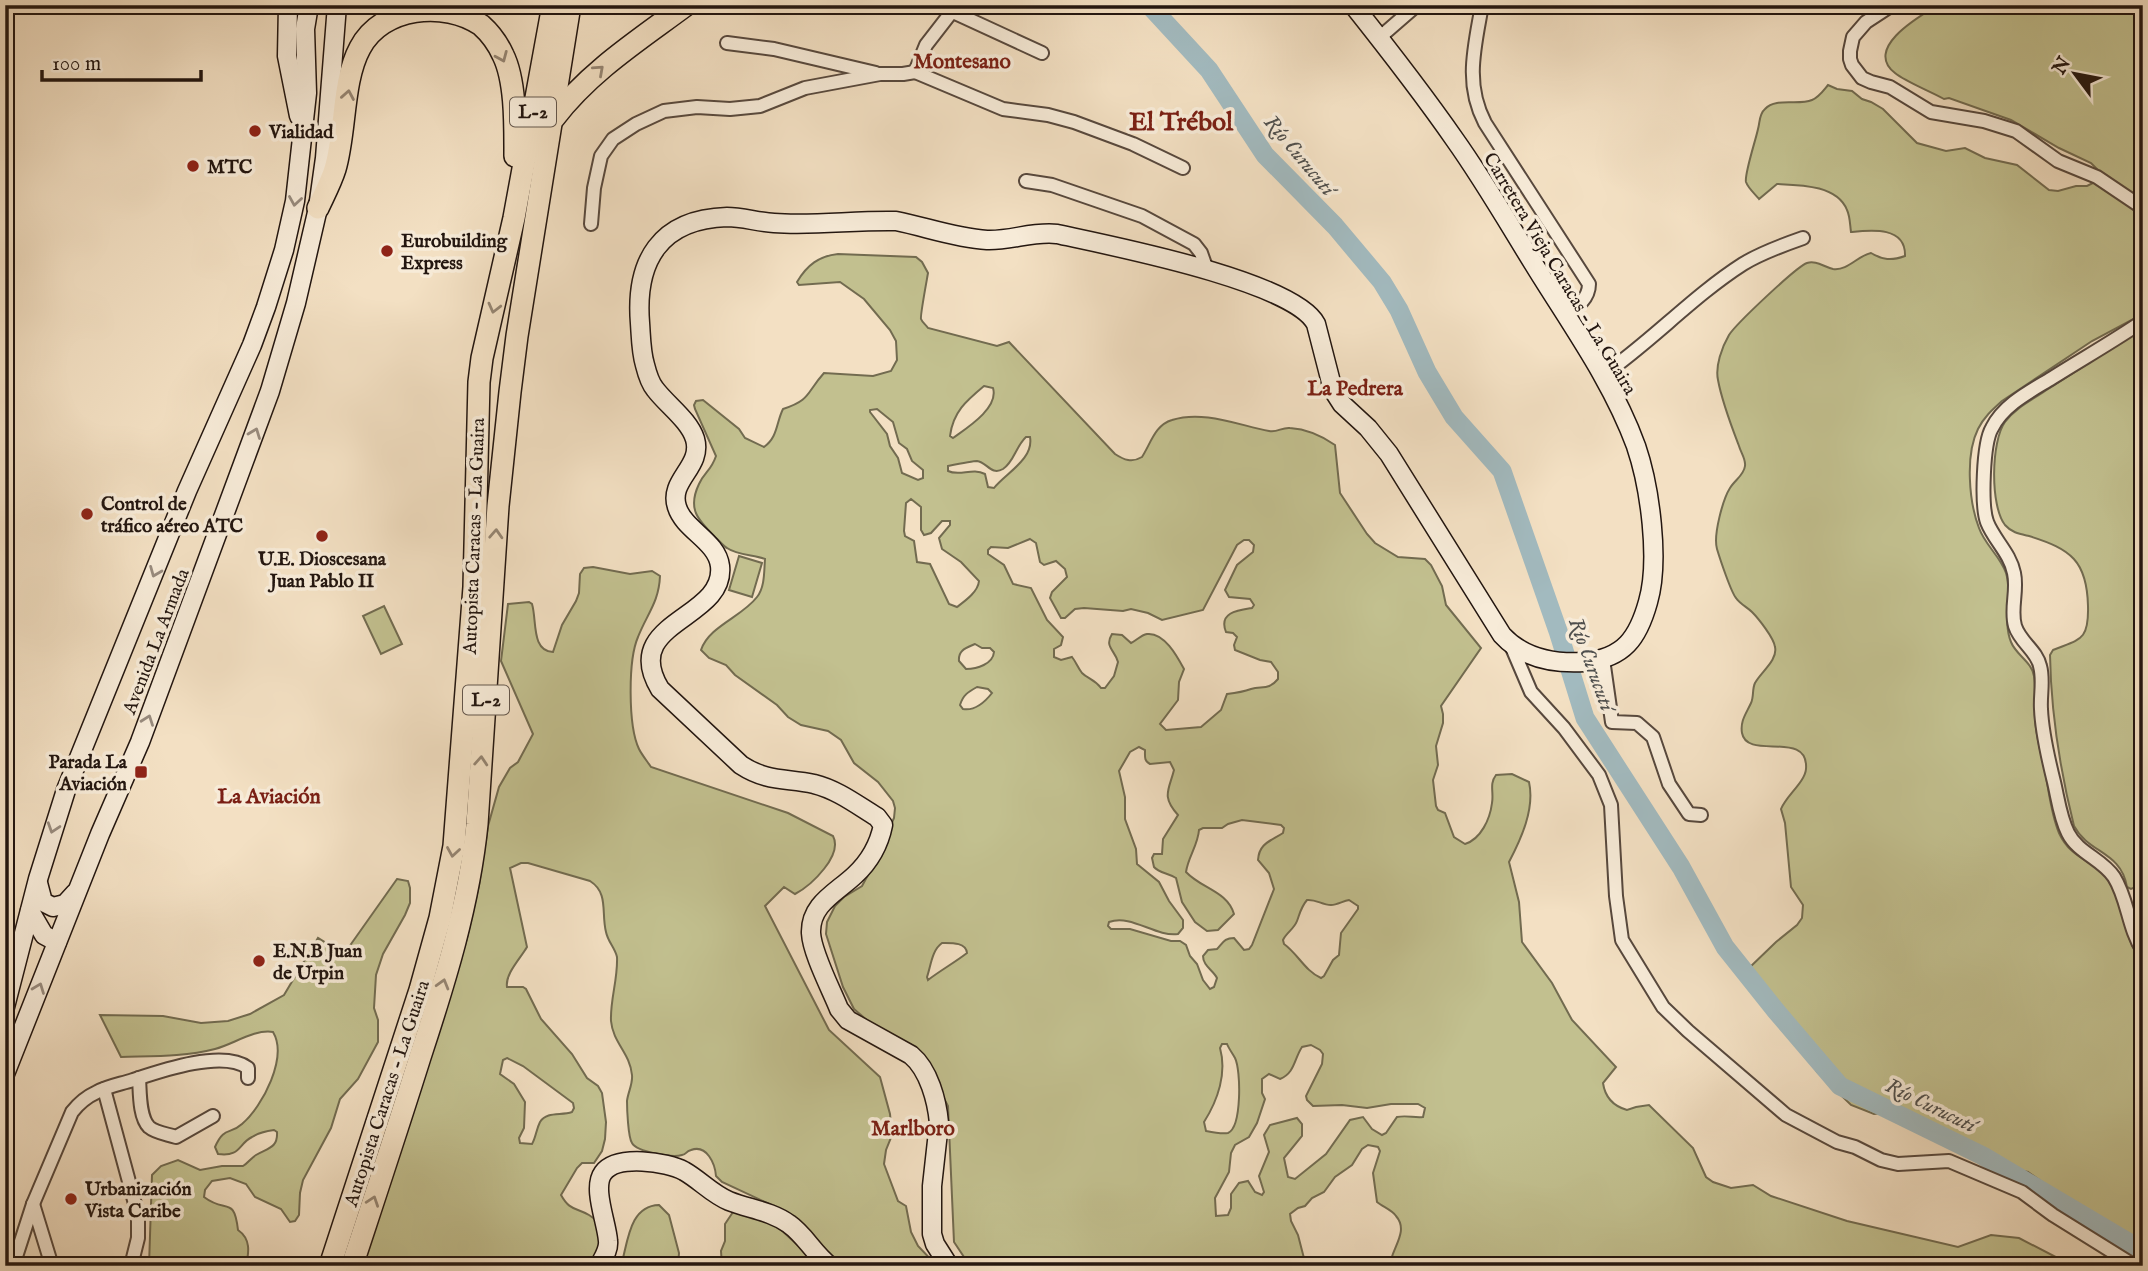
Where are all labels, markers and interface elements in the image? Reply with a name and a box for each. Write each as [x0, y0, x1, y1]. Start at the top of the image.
scale bar [42, 38, 201, 82]
north arrow [2039, 38, 2110, 108]
district label: Montesano [913, 49, 1012, 76]
one-way arrow [494, 50, 508, 62]
text: 100 m [52, 51, 101, 78]
text: N [2047, 52, 2077, 80]
one-way arrow [591, 66, 604, 78]
one-way arrow [340, 90, 355, 101]
road number: L-2 [510, 98, 556, 127]
district label: El Trébol [1129, 106, 1234, 139]
water label: Río Curucutí [1257, 110, 1343, 205]
place label: Vialidad [268, 121, 334, 145]
marker: Vialidad [247, 123, 263, 139]
street label: Carretera Vieja Caracas - La Guaira [1477, 148, 1642, 400]
place label: MTC [207, 156, 253, 180]
marker: MTC [185, 158, 201, 174]
one-way arrow [288, 195, 303, 207]
place label: Eurobuilding Express [401, 230, 508, 276]
marker: Eurobuilding Express [379, 243, 395, 259]
one-way arrow [488, 302, 502, 314]
district label: La Pedrera [1307, 376, 1404, 403]
street label: Autopista Caracas - La Guaira [459, 417, 491, 656]
one-way arrow [246, 427, 260, 439]
place label: Control de tráfico aéreo ATC [100, 493, 244, 539]
marker: Control de tráfico aéreo ATC [79, 506, 95, 522]
marker: U.E. Dioscesana Juan Pablo II [314, 528, 330, 544]
one-way arrow [489, 528, 504, 539]
place label: U.E. Dioscesana Juan Pablo II [257, 548, 387, 594]
street label: Avenida La Armada [118, 565, 196, 719]
one-way arrow [150, 565, 164, 577]
water label: Río Curucutí [1561, 614, 1621, 719]
road number: L-2 [463, 686, 509, 714]
one-way arrow [140, 714, 154, 726]
place label: Parada La Aviación [49, 751, 128, 797]
one-way arrow [473, 755, 488, 766]
marker: Parada La Aviación [133, 764, 149, 780]
district label: La Aviación [217, 784, 321, 811]
one-way arrow [47, 822, 61, 834]
one-way arrow [446, 846, 461, 858]
place label: E.N.B Juan de Urpin [273, 940, 362, 986]
marker: E.N.B Juan de Urpin [251, 953, 267, 969]
street label: Autopista Caracas - La Guaira [340, 977, 436, 1211]
one-way arrow [435, 979, 449, 991]
one-way arrow [31, 983, 45, 995]
water label: Río Curucutí [1881, 1073, 1984, 1142]
district label: Marlboro [871, 1116, 956, 1143]
place label: Urbanización Vista Caribe [84, 1178, 192, 1224]
marker: Urbanización Vista Caribe [63, 1191, 79, 1207]
one-way arrow [365, 1195, 379, 1208]

